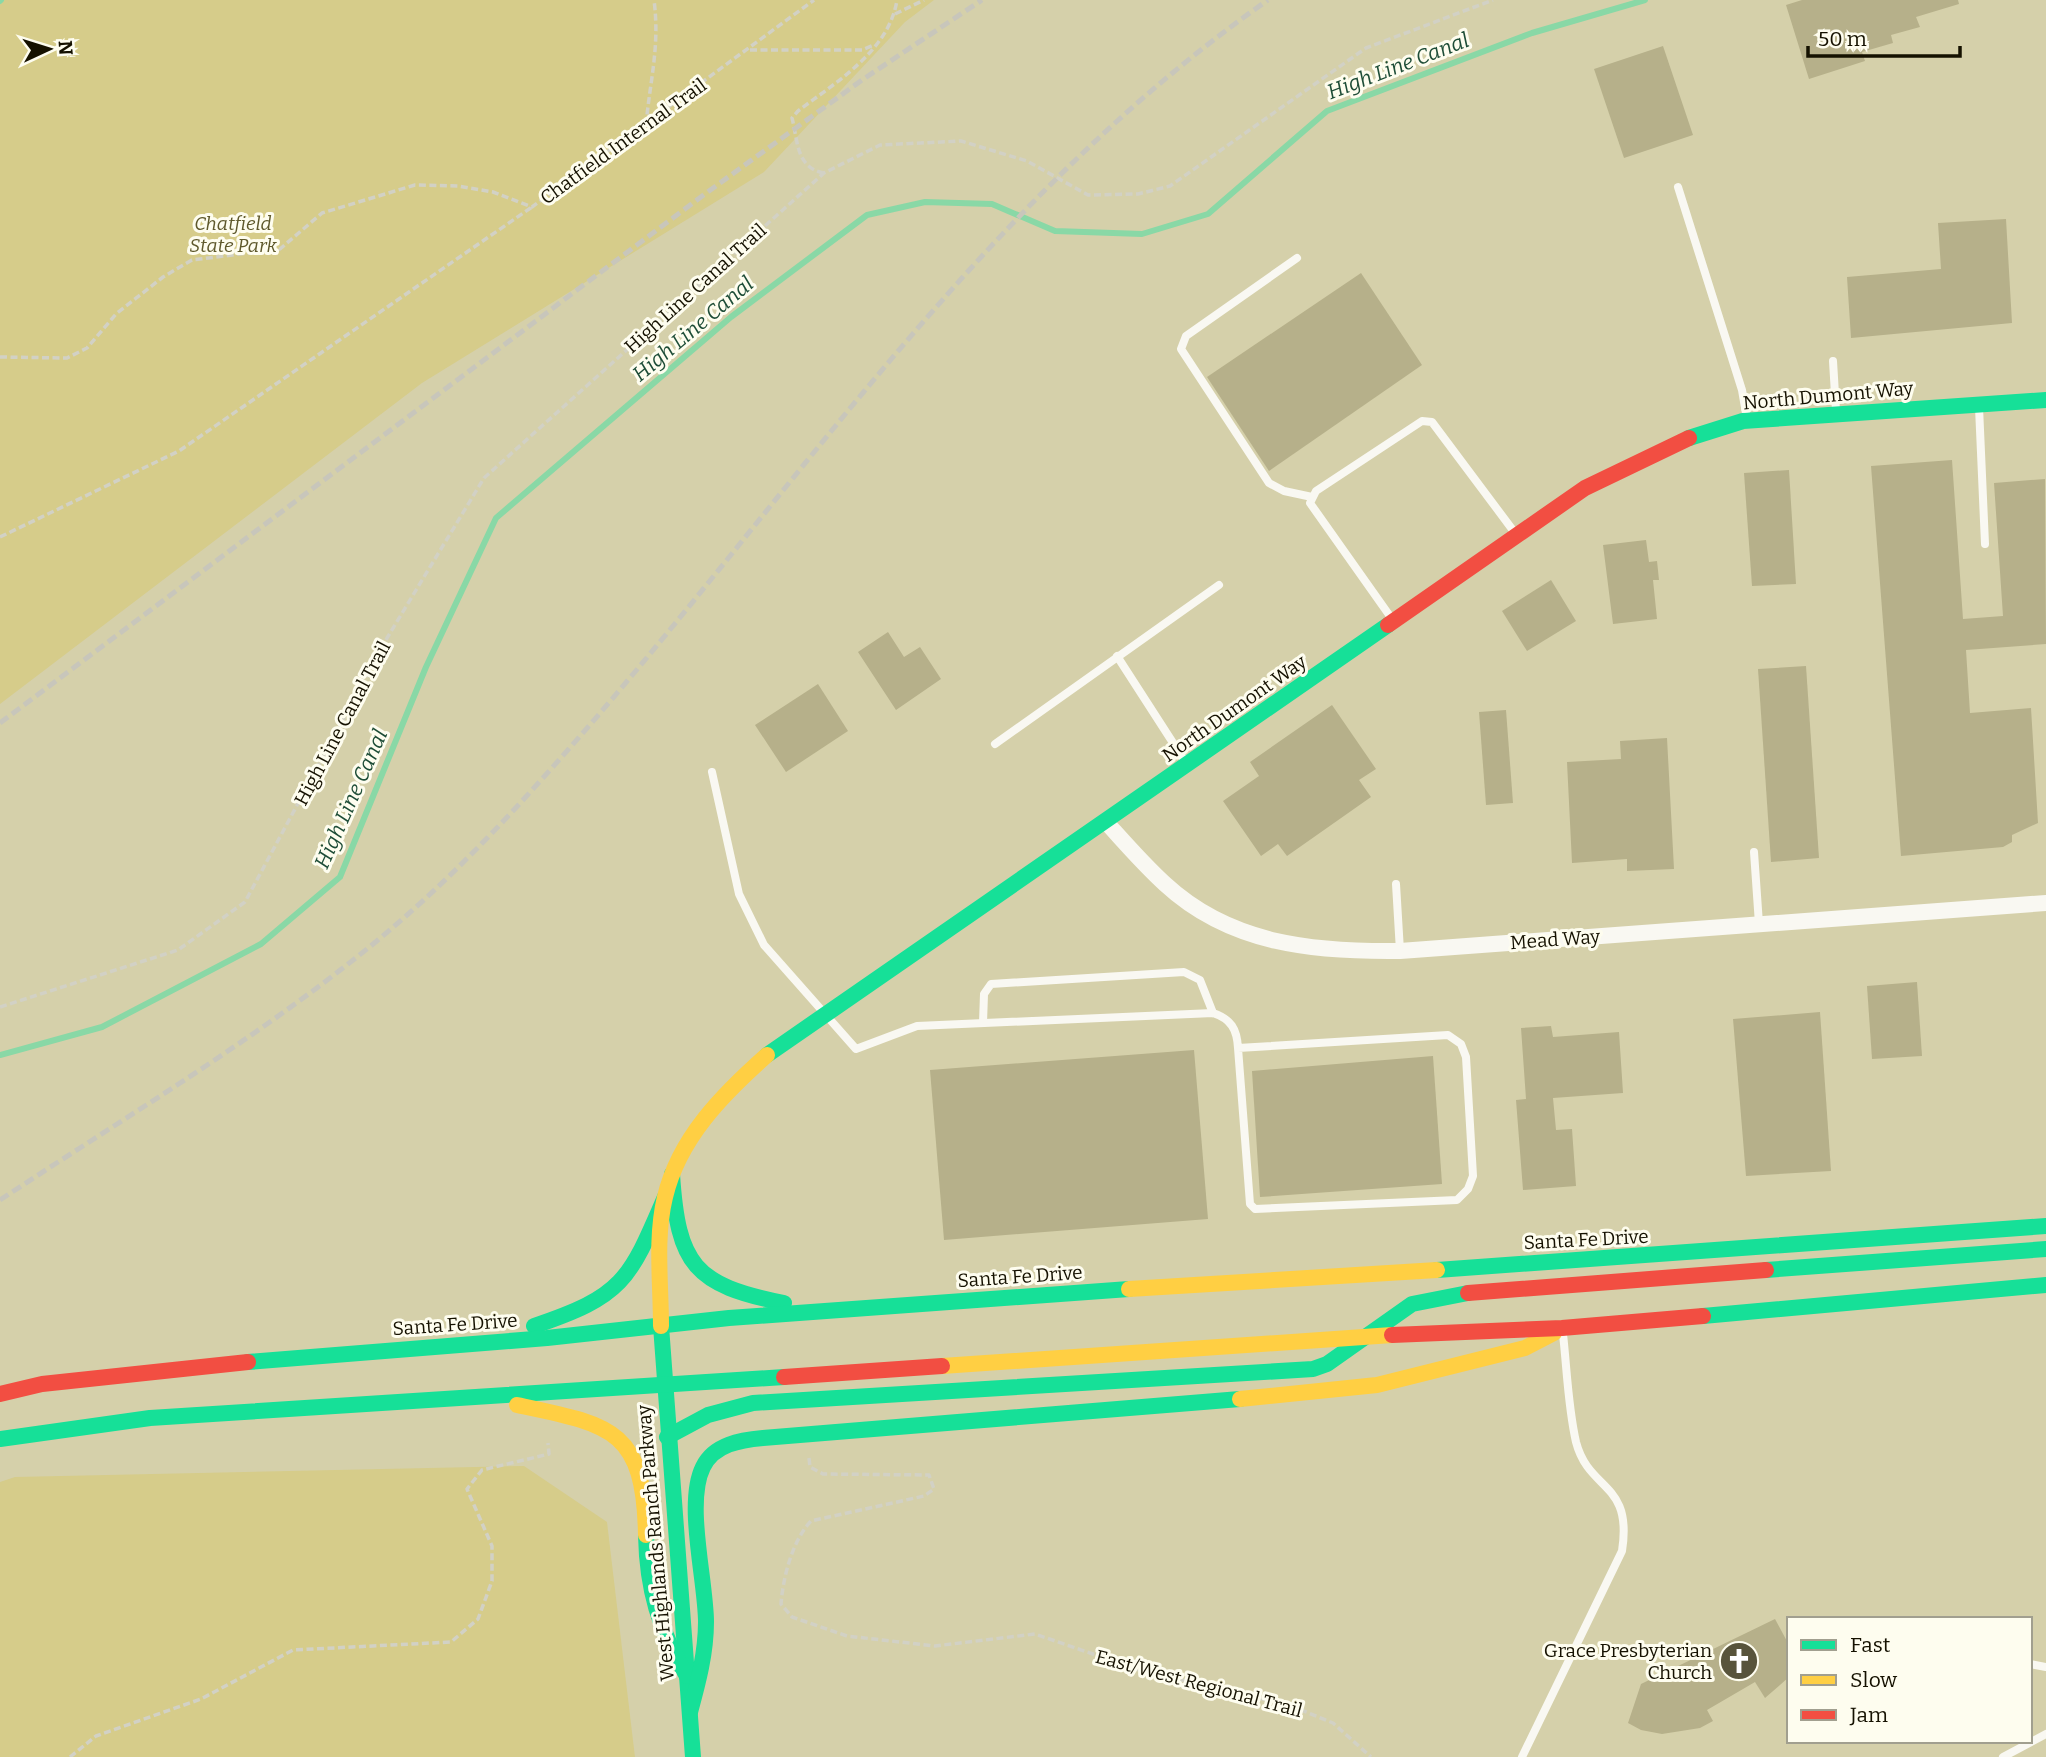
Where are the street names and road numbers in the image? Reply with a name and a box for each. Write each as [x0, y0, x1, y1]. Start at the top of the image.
street label: Chatfield Internal Trail [536, 73, 711, 209]
street label: High Line Canal Trail [619, 218, 771, 358]
street label: North Dumont Way [1742, 377, 1915, 414]
street label: High Line Canal Trail [289, 637, 395, 809]
street label: North Dumont Way [1158, 649, 1312, 767]
street label: Mead Way [1509, 925, 1602, 954]
street label: Santa Fe Drive [1523, 1225, 1649, 1254]
street label: Santa Fe Drive [957, 1261, 1083, 1292]
street label: Santa Fe Drive [392, 1309, 518, 1340]
street label: West Highlands Ranch Parkway [632, 1403, 679, 1682]
street label: East/West Regional Trail [1093, 1645, 1305, 1722]

